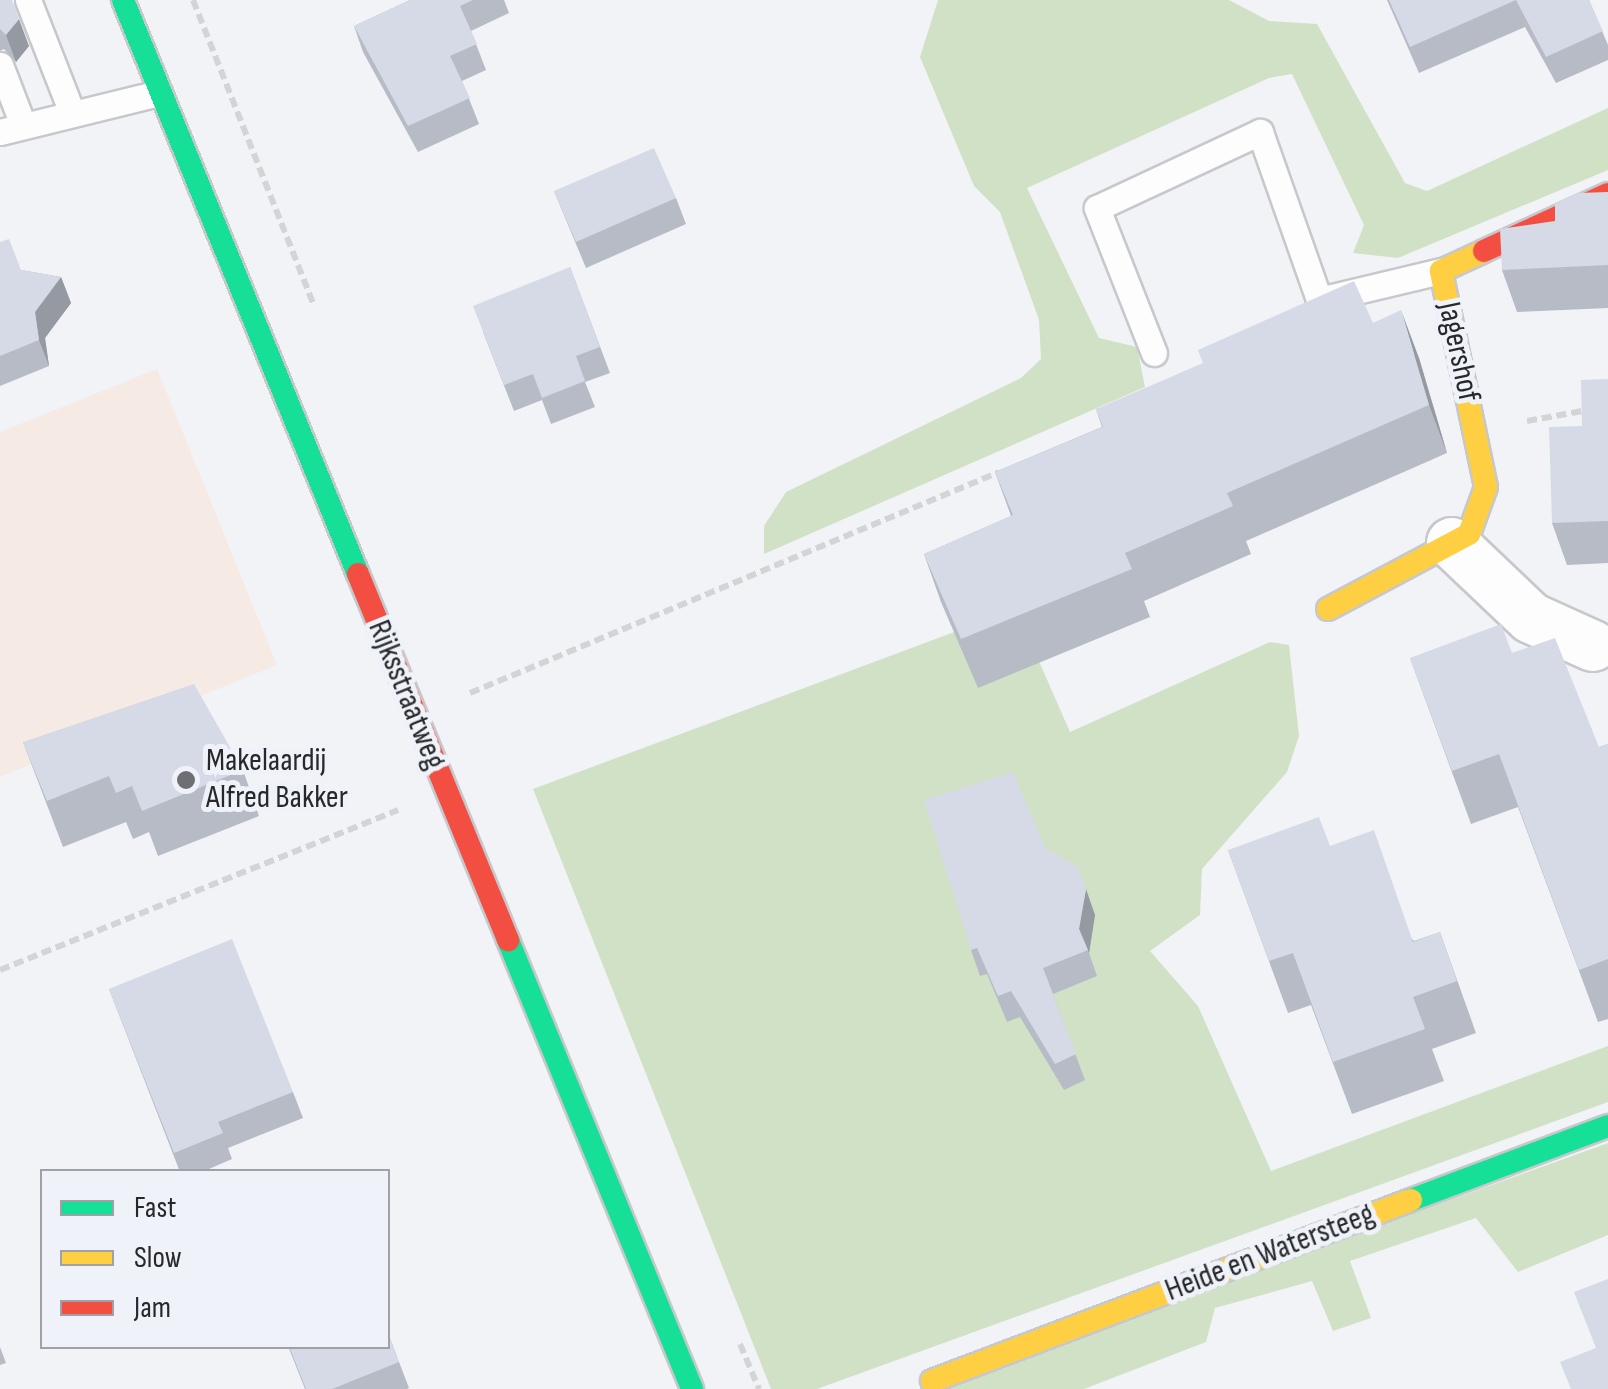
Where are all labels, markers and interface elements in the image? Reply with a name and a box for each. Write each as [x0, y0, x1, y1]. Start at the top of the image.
street label: Jagershof [1429, 299, 1487, 405]
street label: Rijksstraatweg [359, 615, 453, 775]
place label: Makelaardij Alfred Bakker [206, 743, 348, 818]
marker: Makelaardij Alfred Bakker [175, 769, 197, 791]
legend [40, 1169, 390, 1349]
text: Fast [134, 1190, 176, 1226]
street label: Heide en Watersteeg [1160, 1196, 1380, 1310]
text: Slow [134, 1240, 182, 1276]
text: Jam [134, 1290, 171, 1326]

